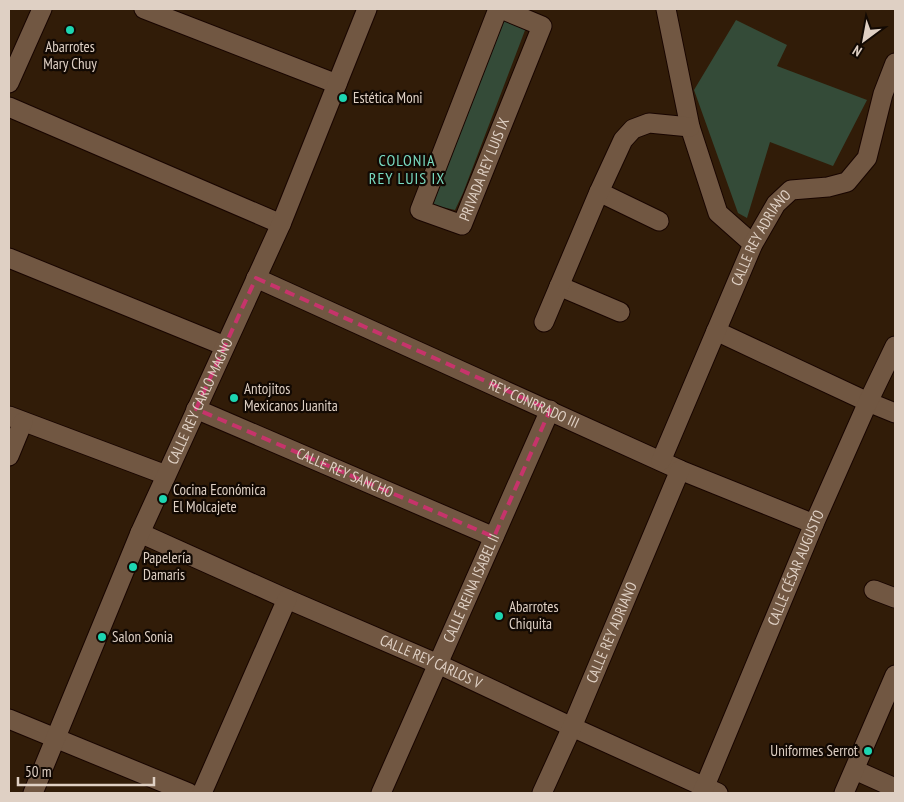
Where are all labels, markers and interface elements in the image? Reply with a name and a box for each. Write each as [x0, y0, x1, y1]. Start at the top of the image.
north arrow [839, 15, 889, 65]
marker: Abarrotes Mary Chuy [64, 24, 76, 36]
place label: Abarrotes Mary Chuy [43, 37, 97, 73]
text: N [849, 41, 865, 61]
place label: Estética Moni [353, 88, 422, 107]
marker: Estética Moni [337, 92, 349, 104]
street label: PRIVADA REY LUIS IX [455, 114, 513, 224]
district label: COLONIA REY LUIS IX [369, 150, 445, 188]
street label: CALLE REY ADRIANO [726, 185, 795, 289]
street label: CALLE REY CARLO MAGNO [163, 335, 237, 467]
street label: REY CONRRADO III [486, 375, 582, 432]
place label: Antojitos Mexicanos Juanita [244, 379, 338, 415]
marker: Antojitos Mexicanos Juanita [228, 392, 240, 404]
street label: CALLE REY SANCHO [294, 443, 397, 502]
place label: Cocina Económica El Molcajete [173, 480, 266, 516]
marker: Cocina Económica El Molcajete [157, 493, 169, 505]
street label: CALLE CÉSAR AUGUSTO [763, 507, 828, 628]
street label: CALLE REINA ISABEL II [439, 530, 503, 645]
place label: Papelería Damaris [143, 548, 191, 584]
marker: Papelería Damaris [127, 561, 139, 573]
street label: CALLE REY ADRIANO [582, 579, 641, 686]
place label: Abarrotes Chiquita [509, 597, 559, 633]
marker: Abarrotes Chiquita [493, 610, 505, 622]
place label: Salon Sonia [112, 627, 173, 646]
street label: CALLE REY CARLOS V [377, 630, 485, 692]
marker: Salon Sonia [96, 631, 108, 643]
place label: Uniformes Serrot [770, 741, 858, 760]
marker: Uniformes Serrot [862, 745, 874, 757]
scale bar [18, 754, 154, 786]
text: 50 m [25, 762, 51, 781]

